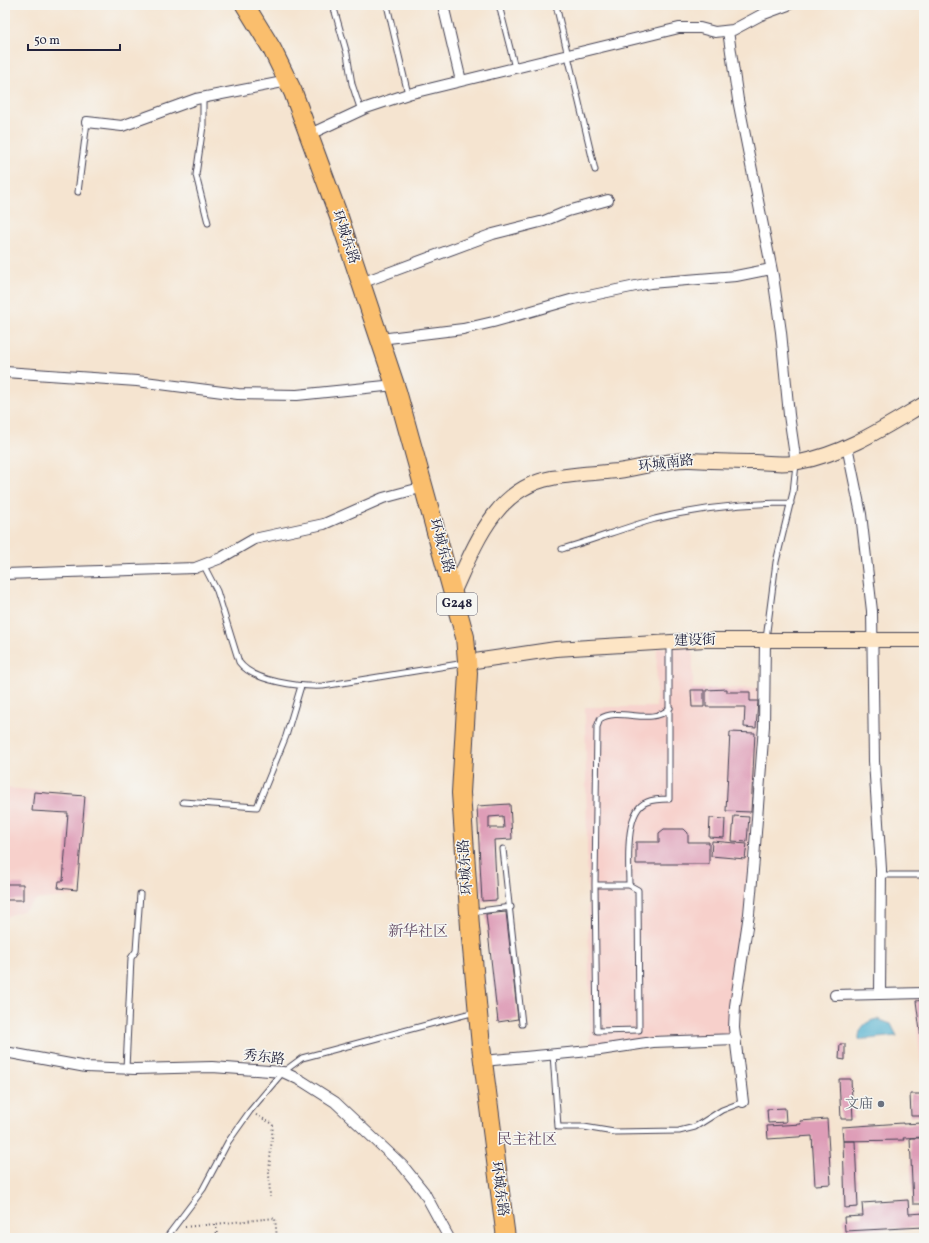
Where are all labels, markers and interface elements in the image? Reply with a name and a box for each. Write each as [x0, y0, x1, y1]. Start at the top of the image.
scale bar [28, 26, 120, 52]
text: 50 m [34, 33, 60, 49]
street label: 环城东路 [327, 207, 363, 267]
street label: 环城南路 [637, 451, 695, 477]
street label: 环城东路 [424, 516, 458, 576]
road number: G248 [437, 593, 477, 615]
street label: 建设街 [674, 631, 716, 651]
street label: 环城东路 [455, 838, 477, 896]
district label: 新华社区 [388, 922, 448, 943]
street label: 秀东路 [242, 1046, 286, 1070]
place label: 文庙 [845, 1095, 873, 1114]
marker: 文庙 [876, 1099, 886, 1109]
district label: 民主社区 [497, 1130, 557, 1151]
street label: 环城东路 [486, 1160, 512, 1218]

